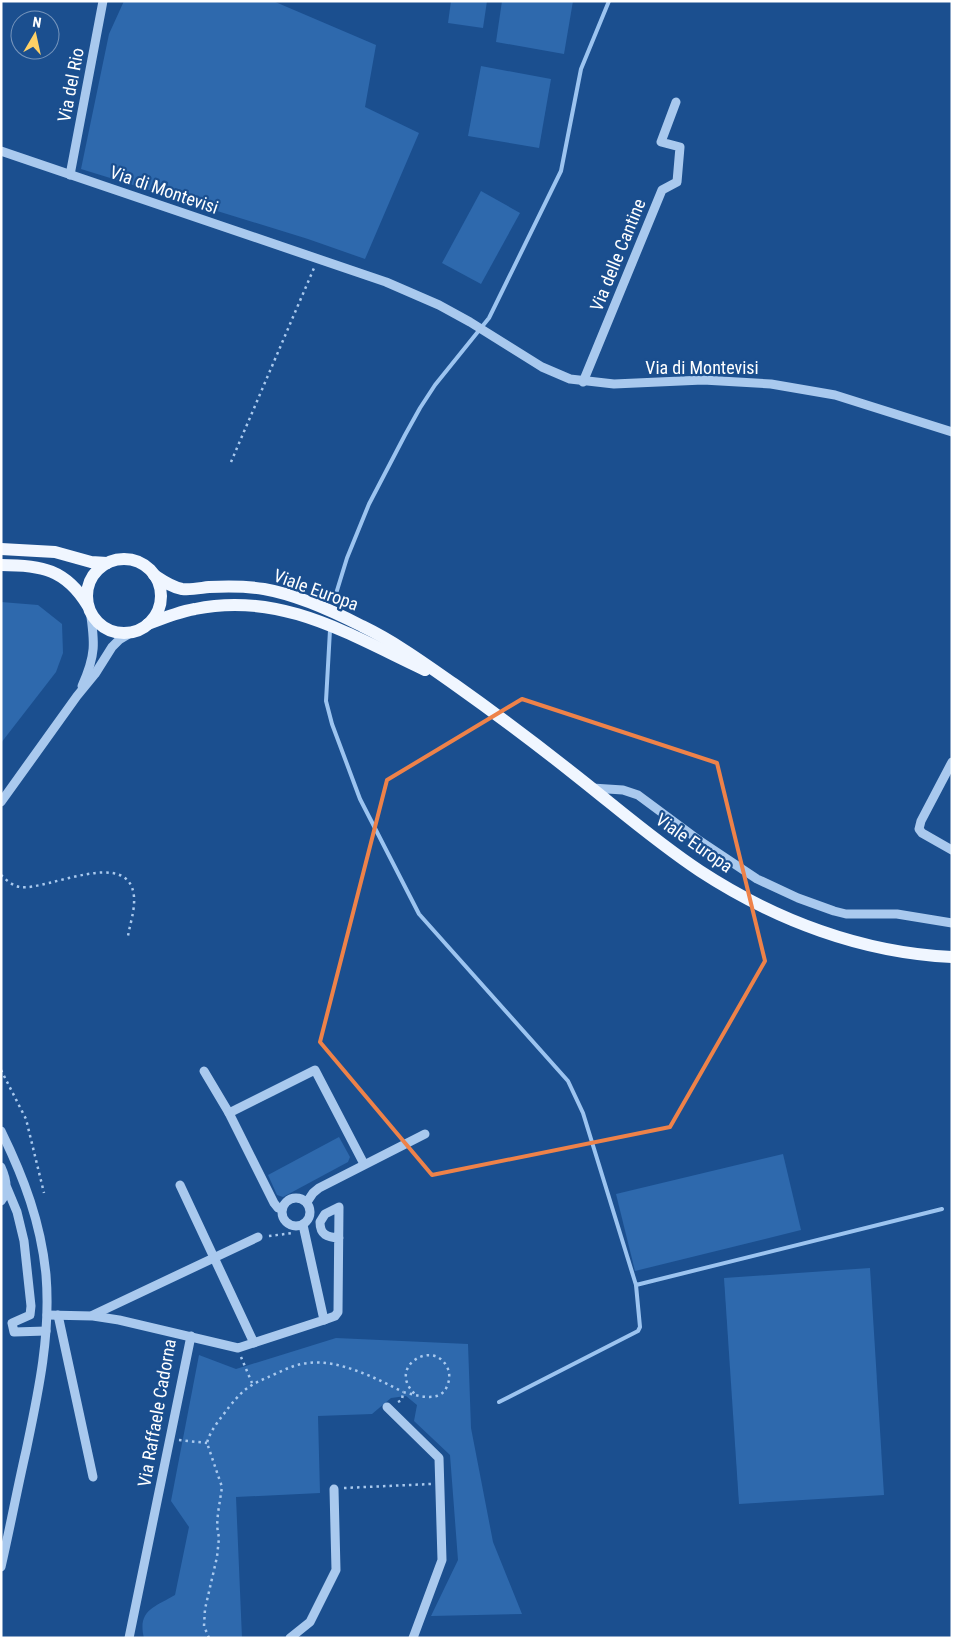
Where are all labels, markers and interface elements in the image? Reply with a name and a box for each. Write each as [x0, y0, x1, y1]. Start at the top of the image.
north arrow [10, 10, 60, 60]
text: N [32, 14, 43, 31]
street label: Via del Rio [53, 46, 88, 124]
street label: Via di Montevisi [107, 161, 221, 218]
street label: Via delle Cantine [585, 196, 650, 314]
street label: Via di Montevisi [645, 357, 759, 378]
street label: Viale Europa [271, 564, 362, 615]
street label: Viale Europa [652, 808, 737, 877]
street label: Via Raffaele Cadorna [133, 1337, 180, 1489]

